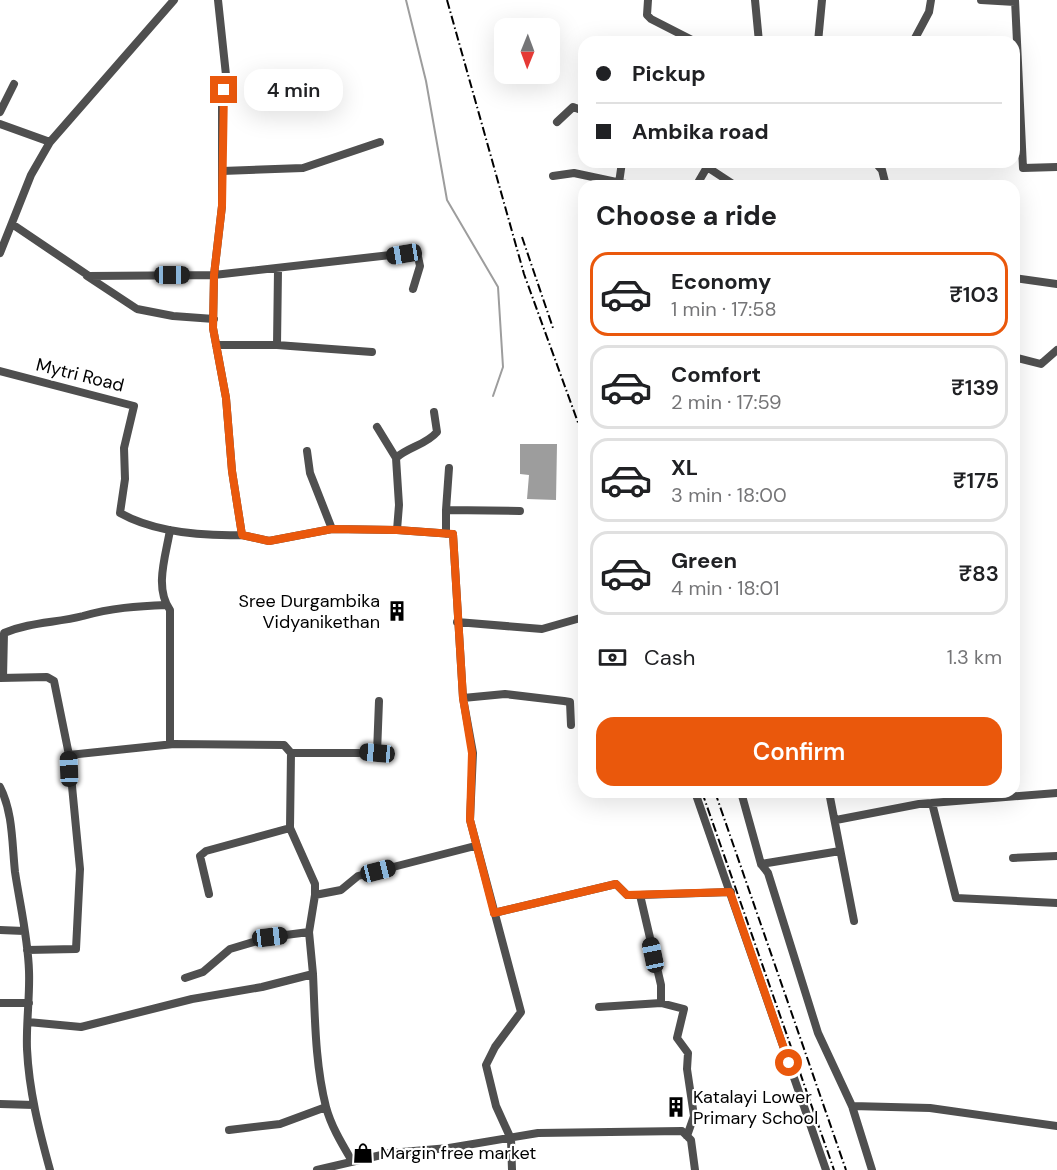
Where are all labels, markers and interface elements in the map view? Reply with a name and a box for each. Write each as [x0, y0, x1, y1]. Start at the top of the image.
north arrow [494, 18, 560, 84]
map controls [494, 18, 560, 84]
text: Pickup [632, 59, 706, 88]
callout: 4 min [245, 69, 344, 111]
route end [210, 76, 237, 103]
text: 4 min [267, 77, 320, 103]
text: Ambika road [632, 117, 769, 146]
text: Choose a ride [596, 198, 777, 233]
car [385, 242, 423, 266]
car [154, 266, 190, 284]
icon: car [599, 267, 653, 321]
text: Economy [671, 267, 771, 296]
text: ₹103 [949, 280, 999, 309]
text: 1 min · 17:58 [671, 296, 777, 322]
street label: Mytri Road [33, 352, 127, 398]
icon: car [599, 360, 653, 414]
text: Comfort [671, 360, 761, 389]
text: ₹139 [951, 373, 999, 402]
text: 2 min · 17:59 [671, 389, 782, 415]
icon: car [599, 453, 653, 507]
text: XL [671, 453, 698, 482]
text: ₹175 [953, 466, 999, 495]
text: 3 min · 18:00 [671, 482, 787, 508]
icon: car [599, 546, 653, 600]
text: Green [671, 546, 737, 575]
text: ₹83 [958, 559, 999, 588]
text: 4 min · 18:01 [671, 575, 780, 601]
place label: Sree Durgambika Vidyanikethan [239, 589, 380, 634]
building icon: Sree Durgambika Vidyanikethan [385, 599, 409, 623]
icon: cash [596, 641, 629, 674]
text: Cash [644, 643, 695, 672]
text: 1.3 km [947, 644, 1002, 670]
button: Confirm [596, 717, 1002, 786]
car [358, 742, 396, 764]
car [59, 751, 79, 787]
car [358, 858, 398, 884]
car [251, 926, 289, 948]
car [640, 936, 666, 974]
route start [775, 1049, 802, 1076]
place label: Katalayi Lower Primary School [693, 1085, 818, 1130]
building icon: Katalayi Lower Primary School [664, 1095, 688, 1119]
shop icon: Margin free market [351, 1141, 375, 1165]
place label: Margin free market [380, 1141, 536, 1165]

